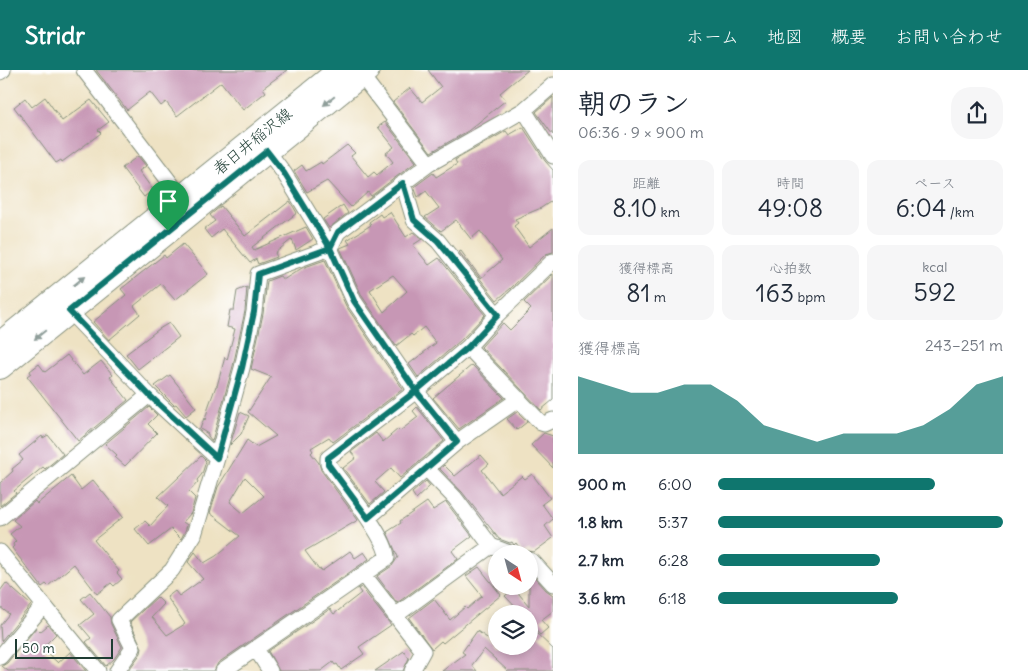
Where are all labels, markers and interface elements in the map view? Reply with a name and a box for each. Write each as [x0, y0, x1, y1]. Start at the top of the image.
text: Stridr [25, 20, 85, 50]
text: ホーム [686, 25, 739, 48]
text: 地図 [767, 25, 803, 48]
text: 概要 [831, 25, 867, 48]
text: お問い合わせ [895, 25, 1003, 48]
text: 朝のラン [578, 85, 690, 121]
button: share [951, 87, 1003, 139]
one-way arrow [323, 95, 336, 106]
street label: 春日井稲沢線 [208, 103, 296, 179]
text: 06:36 · 9 × 900 m [578, 122, 704, 142]
text: 距離 [632, 174, 660, 192]
text: 時間 [776, 174, 804, 192]
text: ペース [914, 174, 955, 192]
pin [147, 180, 189, 231]
icon: arrive [154, 187, 182, 215]
text: 8.10 [612, 192, 657, 224]
text: 49:08 [758, 192, 823, 224]
text: 6:04 [895, 192, 946, 224]
text: km [657, 203, 680, 221]
text: /km [946, 203, 974, 221]
text: kcal [922, 258, 947, 276]
text: 獲得標高 [618, 259, 674, 277]
text: 心拍数 [769, 259, 811, 277]
one-way arrow [72, 275, 85, 286]
text: 592 [914, 276, 956, 308]
text: 81 [626, 277, 651, 309]
text: 163 [756, 277, 794, 309]
text: m [651, 288, 666, 306]
text: bpm [794, 288, 825, 306]
one-way arrow [33, 329, 46, 340]
text: 243–251 m [925, 335, 1003, 355]
text: 獲得標高 [578, 338, 642, 358]
text: 900 m [578, 474, 626, 494]
text: 6:00 [658, 474, 692, 494]
text: 1.8 km [578, 512, 623, 532]
text: 5:37 [658, 512, 688, 532]
north arrow [488, 545, 538, 595]
map controls [488, 545, 538, 655]
text: 2.7 km [578, 550, 624, 570]
text: 6:28 [658, 550, 689, 570]
text: 3.6 km [578, 588, 626, 608]
text: 6:18 [658, 588, 686, 608]
button: layers [488, 605, 538, 655]
scale bar [15, 636, 112, 659]
text: 50 m [22, 639, 55, 657]

